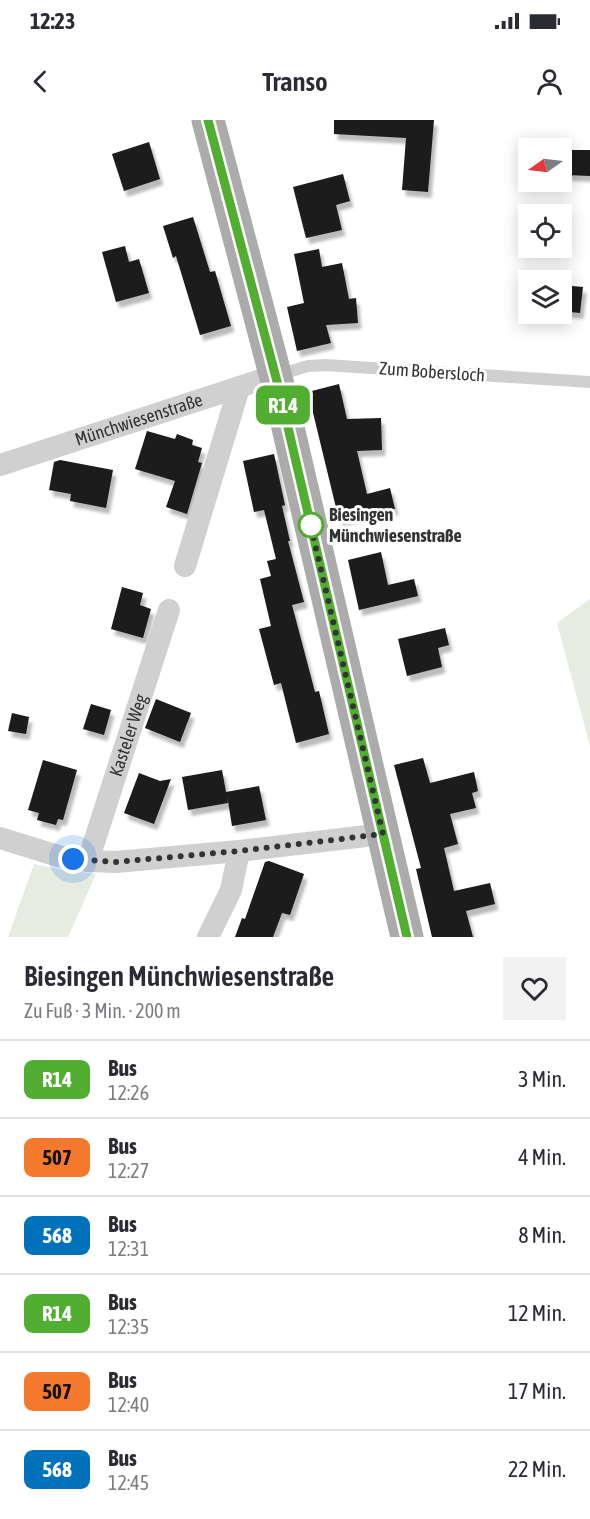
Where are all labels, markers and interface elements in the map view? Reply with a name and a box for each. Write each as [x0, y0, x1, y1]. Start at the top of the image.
text: 12:23 [30, 8, 75, 34]
icon: back [24, 65, 57, 98]
icon: person [533, 65, 566, 98]
text: Transo [262, 66, 328, 97]
north arrow [518, 138, 572, 192]
map controls [518, 138, 572, 324]
button: locate [518, 204, 572, 258]
button: layers [518, 270, 572, 324]
street label: Zum Bobersloch [378, 357, 486, 386]
line badge: R14 [248, 386, 318, 424]
street label: Münchwiesenstraße [72, 389, 205, 450]
text: R14 [268, 393, 298, 417]
place label: Biesingen Münchwiesenstraße [329, 504, 462, 546]
marker: Biesingen Münchwiesenstraße [298, 512, 324, 538]
street label: Kasteler Weg [105, 691, 151, 779]
your location [58, 844, 88, 874]
button: heart [503, 957, 566, 1020]
text: Biesingen Münchwiesenstraße [24, 960, 334, 992]
text: Zu Fuß · 3 Min. · 200 m [24, 999, 181, 1022]
text: Bus [108, 1055, 137, 1081]
text: 3 Min. [518, 1066, 566, 1092]
text: R14 [42, 1067, 72, 1091]
text: 12:26 [108, 1081, 149, 1104]
text: Bus [108, 1133, 137, 1159]
text: 4 Min. [518, 1144, 566, 1170]
text: 507 [42, 1145, 72, 1169]
text: 12:27 [108, 1159, 149, 1182]
text: Bus [108, 1211, 137, 1237]
text: 8 Min. [518, 1222, 566, 1248]
text: 568 [42, 1223, 72, 1247]
text: 12:31 [108, 1237, 149, 1260]
text: Bus [108, 1289, 137, 1315]
text: 12 Min. [508, 1300, 566, 1326]
text: R14 [42, 1301, 72, 1325]
text: 12:35 [108, 1315, 149, 1338]
text: Bus [108, 1367, 137, 1393]
text: 17 Min. [508, 1378, 566, 1404]
text: 507 [42, 1379, 72, 1403]
text: 12:40 [108, 1393, 149, 1416]
text: Bus [108, 1445, 137, 1471]
text: 22 Min. [508, 1456, 566, 1482]
text: 568 [42, 1457, 72, 1481]
text: 12:45 [108, 1471, 149, 1494]

